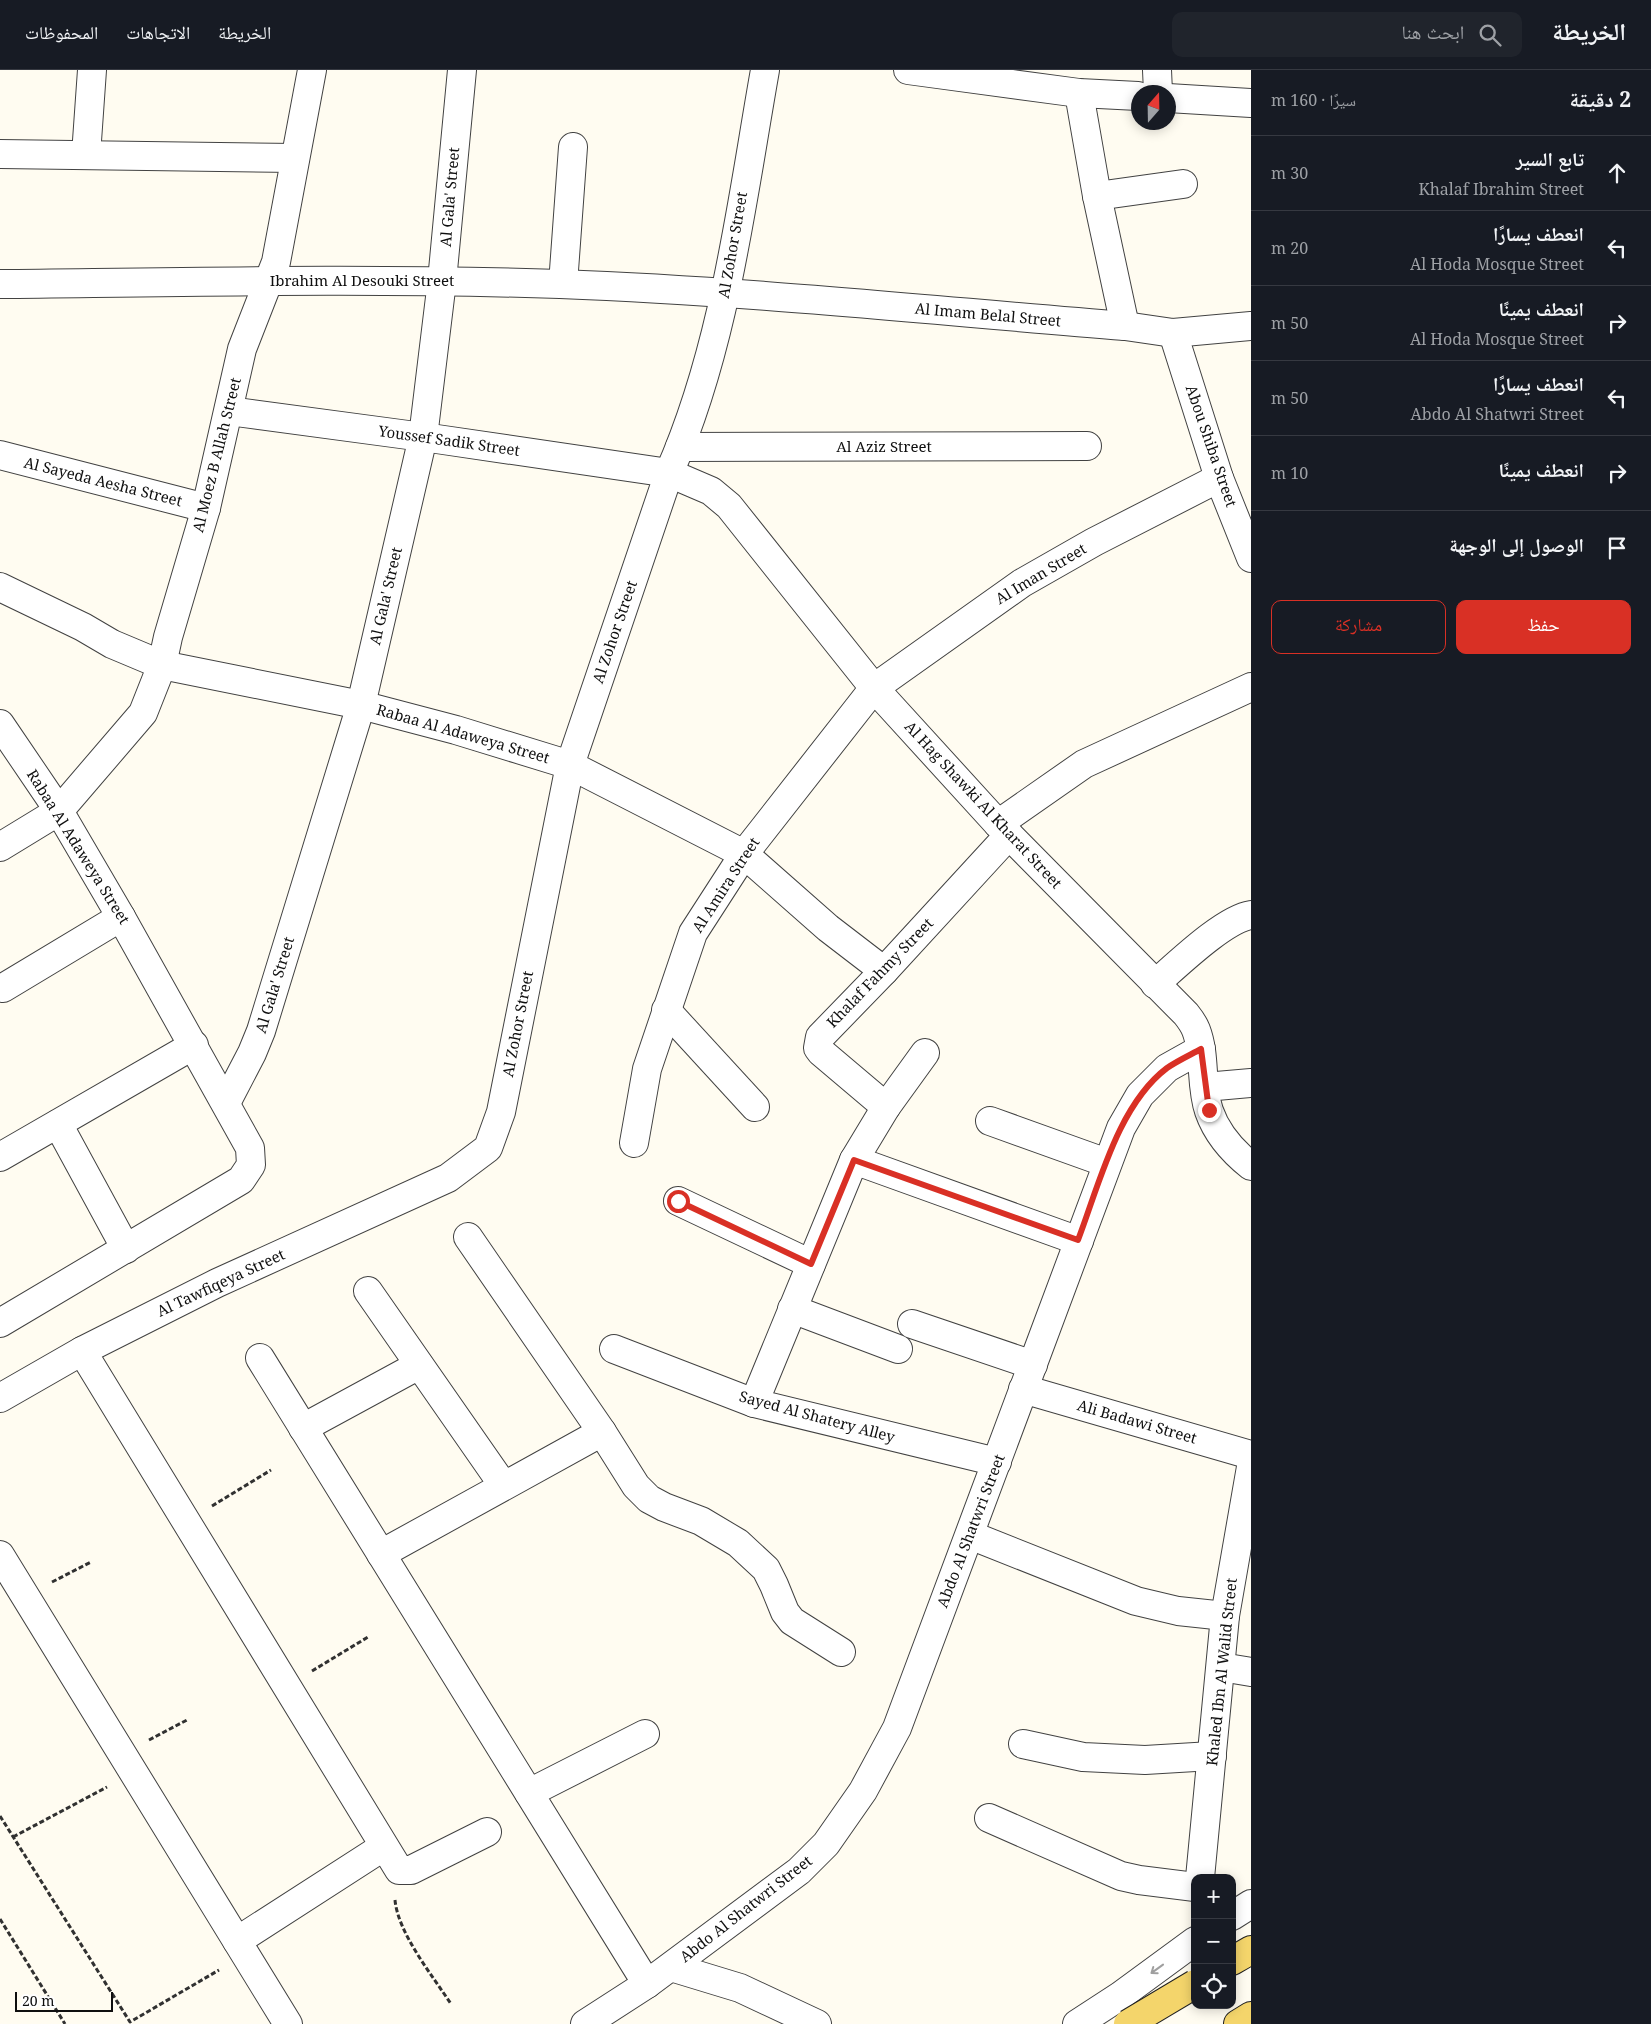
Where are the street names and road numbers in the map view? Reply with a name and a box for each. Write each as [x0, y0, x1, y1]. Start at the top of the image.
street label: Al Gala' Street [435, 146, 463, 248]
street label: Al Zohor Street [713, 190, 751, 300]
street label: Ibrahim Al Desouki Street [270, 270, 454, 290]
street label: Al Imam Belal Street [914, 298, 1062, 330]
street label: Al Moez B Allah Street [187, 375, 245, 534]
street label: Abou Shiba Street [1182, 382, 1242, 509]
street label: Youssef Sadik Street [376, 420, 521, 460]
street label: Al Aziz Street [836, 436, 932, 456]
street label: Al Sayeda Aesha Street [22, 452, 184, 510]
street label: Al Iman Street [991, 538, 1090, 608]
street label: Al Gala' Street [364, 545, 406, 647]
street label: Al Zohor Street [587, 578, 641, 686]
street label: Rabaa Al Adaweya Street [375, 699, 552, 767]
street label: Al Hag Shawki Al Kharat Street [901, 716, 1067, 892]
street label: Rabaa Al Adaweya Street [23, 765, 135, 928]
street label: Al Amira Street [687, 833, 763, 936]
street label: Khalaf Fahmy Street [822, 913, 937, 1032]
street label: Al Gala' Street [250, 934, 298, 1035]
street label: Al Zohor Street [497, 969, 537, 1079]
street label: Al Tawfiqeya Street [153, 1244, 288, 1321]
street label: Sayed Al Shatery Alley [737, 1386, 898, 1447]
street label: Ali Badawi Street [1075, 1394, 1199, 1448]
street label: Abdo Al Shatwri Street [932, 1451, 1009, 1610]
street label: Khaled Ibn Al Walid Street [1201, 1577, 1241, 1767]
street label: Abdo Al Shatwri Street [675, 1850, 816, 1966]

